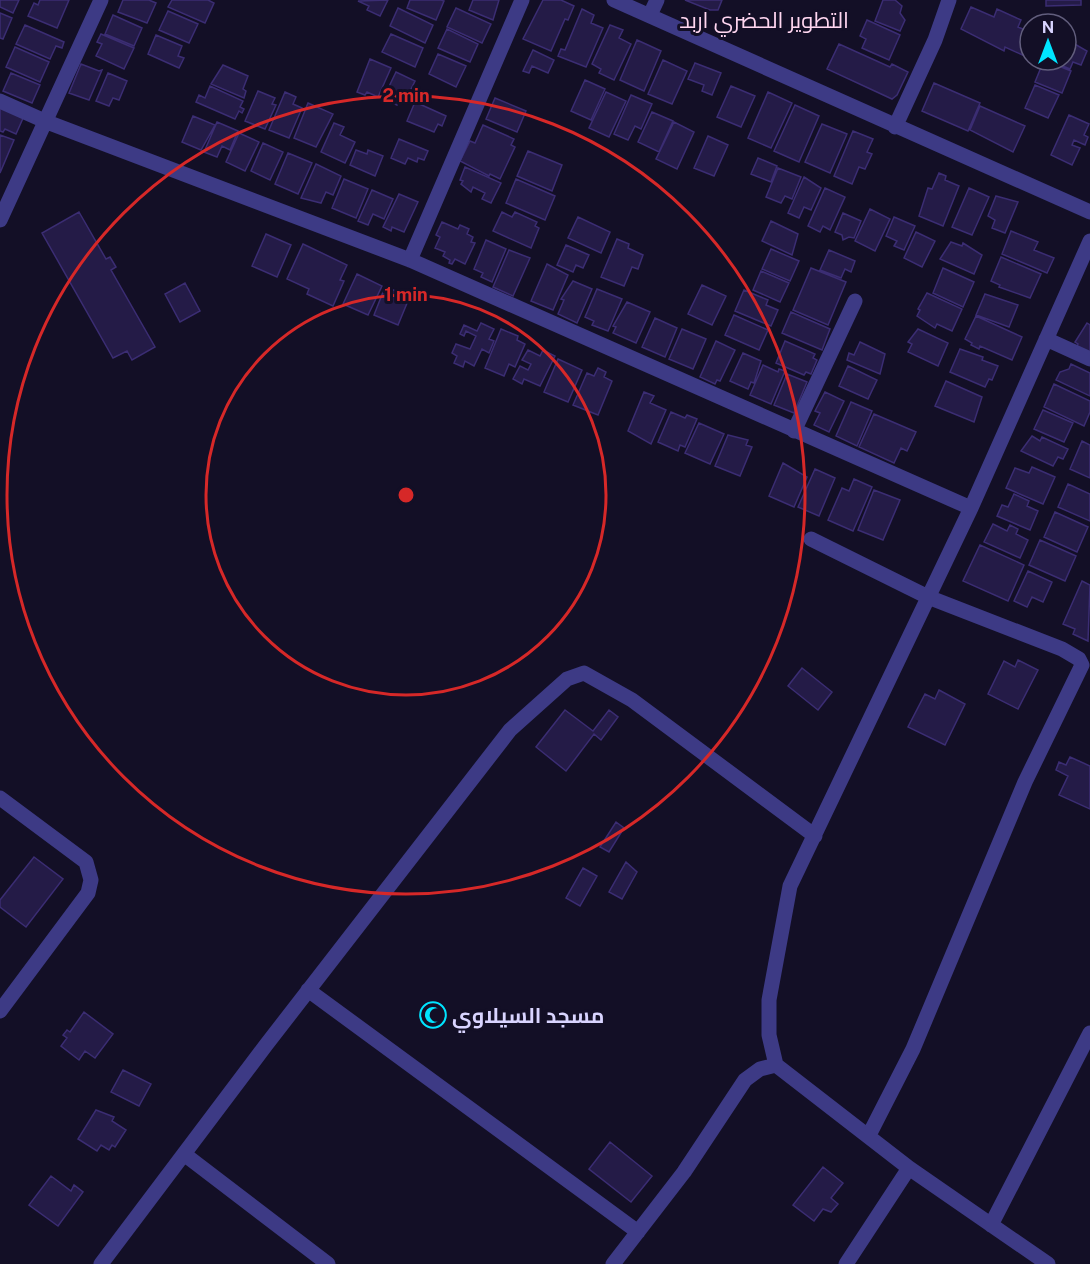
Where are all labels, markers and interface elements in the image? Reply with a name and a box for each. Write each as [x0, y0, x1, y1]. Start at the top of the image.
district label: التطوير الحضري اربد [679, 7, 849, 37]
north arrow [1018, 12, 1078, 72]
text: N [1042, 18, 1054, 37]
text: 2 min [382, 85, 430, 106]
text: 1 min [384, 284, 428, 305]
centre of rings [396, 485, 416, 505]
mosque icon: مسجد السيلاوي [418, 1000, 448, 1030]
place label: مسجد السيلاوي [452, 1003, 604, 1033]

